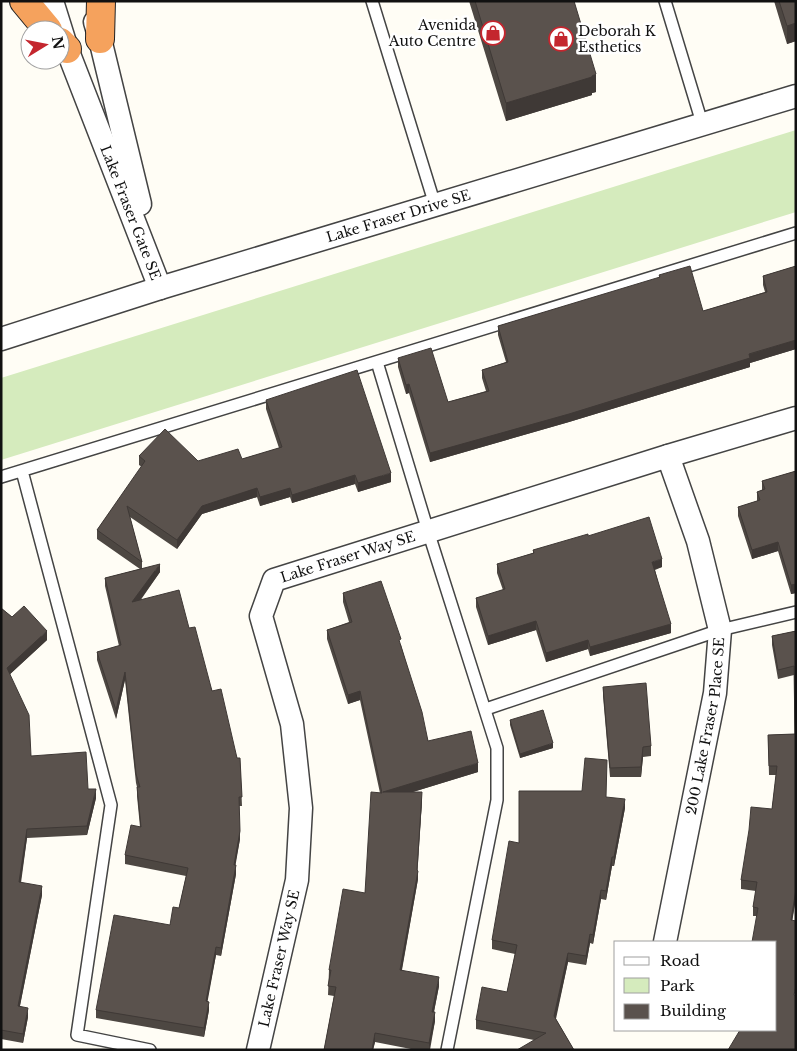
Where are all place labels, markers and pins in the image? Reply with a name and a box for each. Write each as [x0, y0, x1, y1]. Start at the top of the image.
place label: Avenida Auto Centre [388, 16, 476, 50]
shop icon: Avenida Auto Centre [480, 20, 506, 46]
place label: Deborah K Esthetics [578, 22, 657, 56]
shop icon: Deborah K Esthetics [548, 26, 574, 52]

